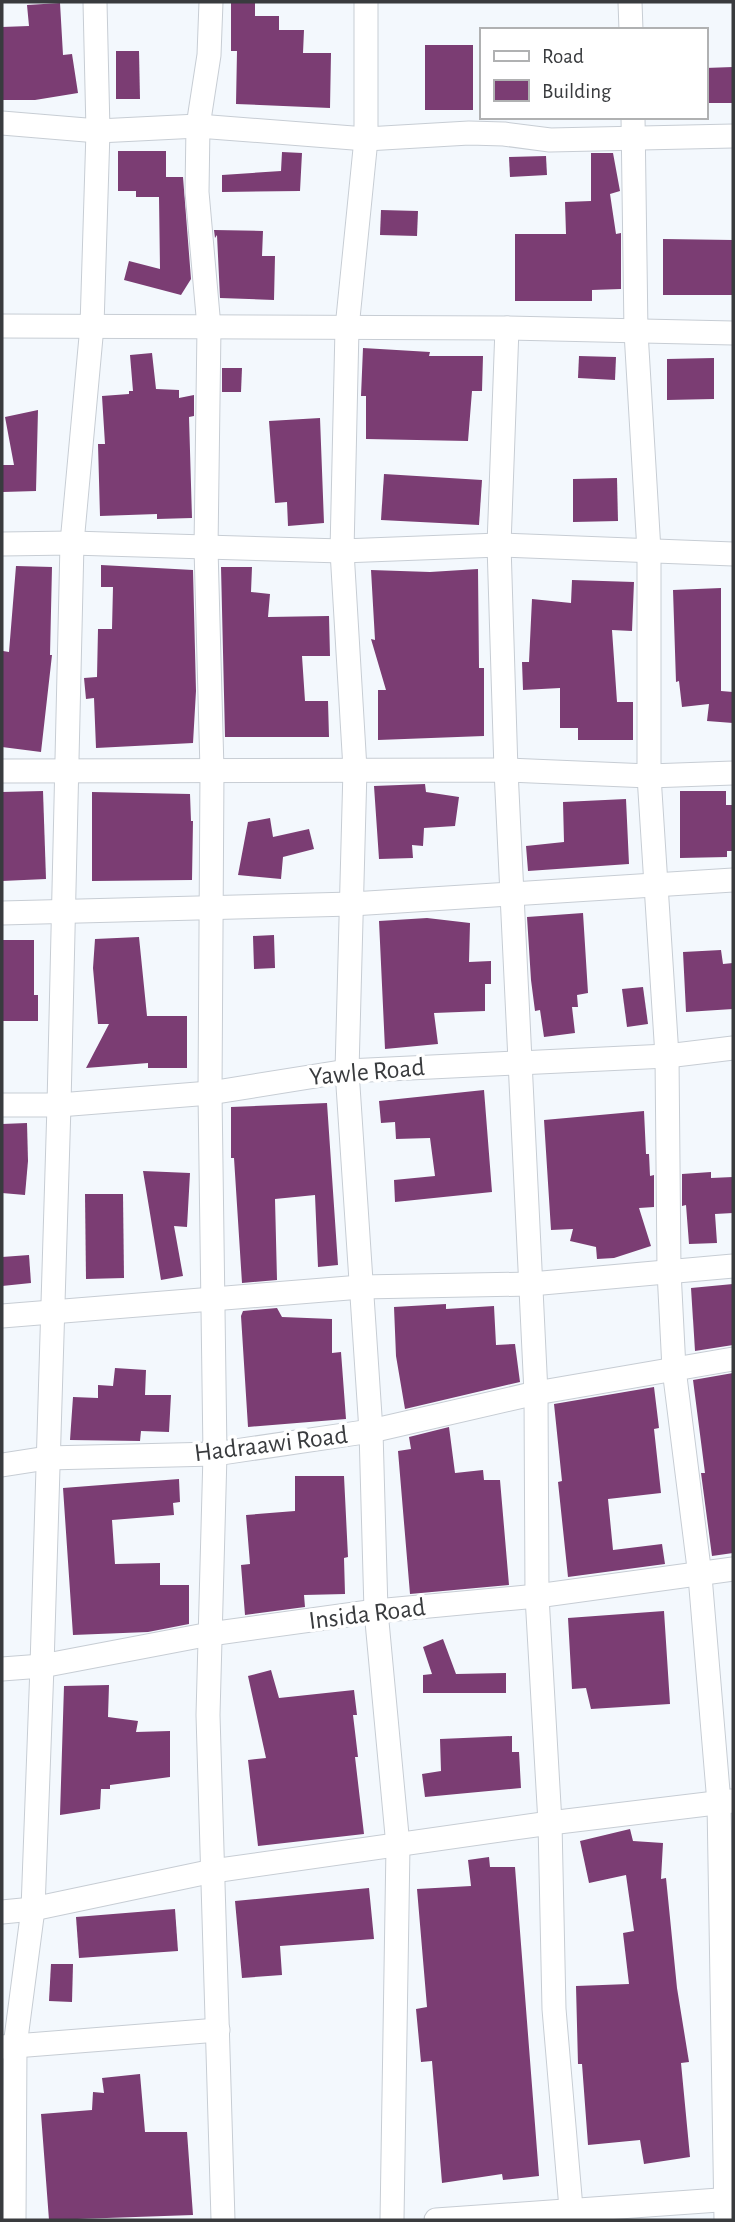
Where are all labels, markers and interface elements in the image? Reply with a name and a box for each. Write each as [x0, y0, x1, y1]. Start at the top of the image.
legend [480, 28, 707, 119]
text: Road [542, 46, 584, 67]
text: Building [542, 81, 612, 102]
street label: Yawle Road [308, 1054, 426, 1090]
street label: Hadraawi Road [193, 1422, 349, 1466]
street label: Insida Road [307, 1594, 427, 1634]

